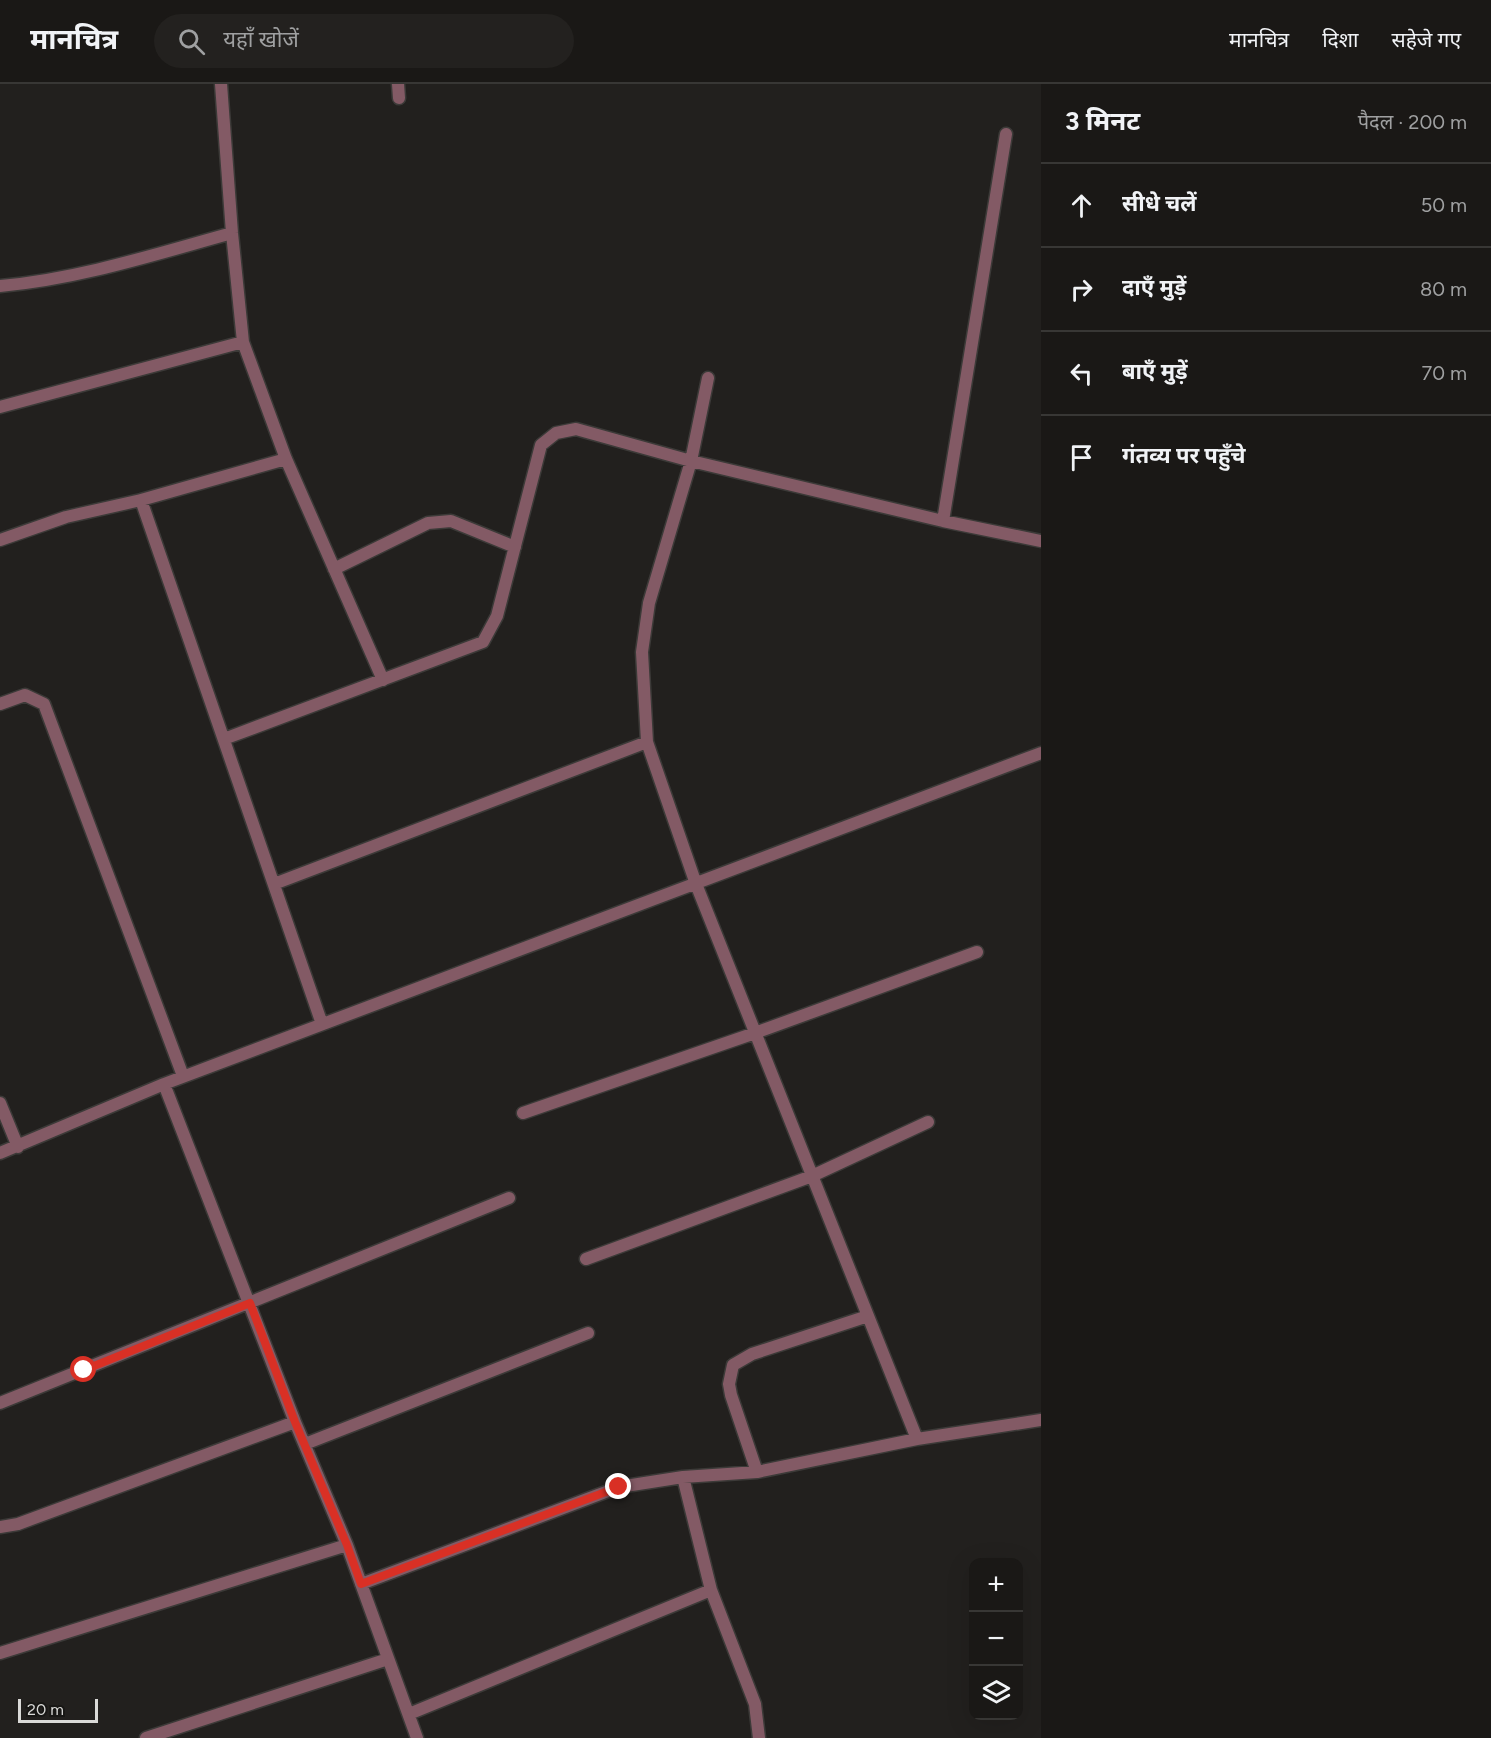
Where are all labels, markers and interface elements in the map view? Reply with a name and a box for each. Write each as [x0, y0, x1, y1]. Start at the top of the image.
search box [154, 14, 574, 68]
text: मानचित्र [30, 22, 118, 56]
icon: search [175, 25, 208, 58]
text: यहाँ खोजें [223, 26, 299, 53]
text: मानचित्र [1229, 27, 1289, 52]
text: दिशा [1322, 27, 1358, 52]
text: सहेजे गए [1391, 27, 1461, 52]
text: 3 मिनट [1065, 105, 1140, 137]
text: पैदल · 200 m [1358, 110, 1467, 134]
icon: ahead [1065, 189, 1098, 222]
text: सीधे चलें [1122, 190, 1197, 217]
text: 50 m [1421, 193, 1467, 217]
icon: right [1065, 273, 1098, 306]
text: दाएँ मुड़ें [1122, 274, 1186, 301]
text: 80 m [1420, 277, 1467, 301]
icon: left [1065, 357, 1098, 390]
text: बाएँ मुड़ें [1122, 358, 1188, 385]
text: 70 m [1421, 361, 1467, 385]
icon: arrive [1065, 441, 1098, 474]
text: गंतव्य पर पहुँचे [1122, 442, 1246, 469]
route start [70, 1356, 96, 1382]
route end [605, 1473, 631, 1499]
map controls [969, 1558, 1023, 1720]
button: + [969, 1558, 1023, 1612]
button: − [969, 1612, 1023, 1666]
button: layers [969, 1666, 1023, 1720]
scale bar [18, 1696, 98, 1724]
text: 20 m [27, 1700, 64, 1719]

